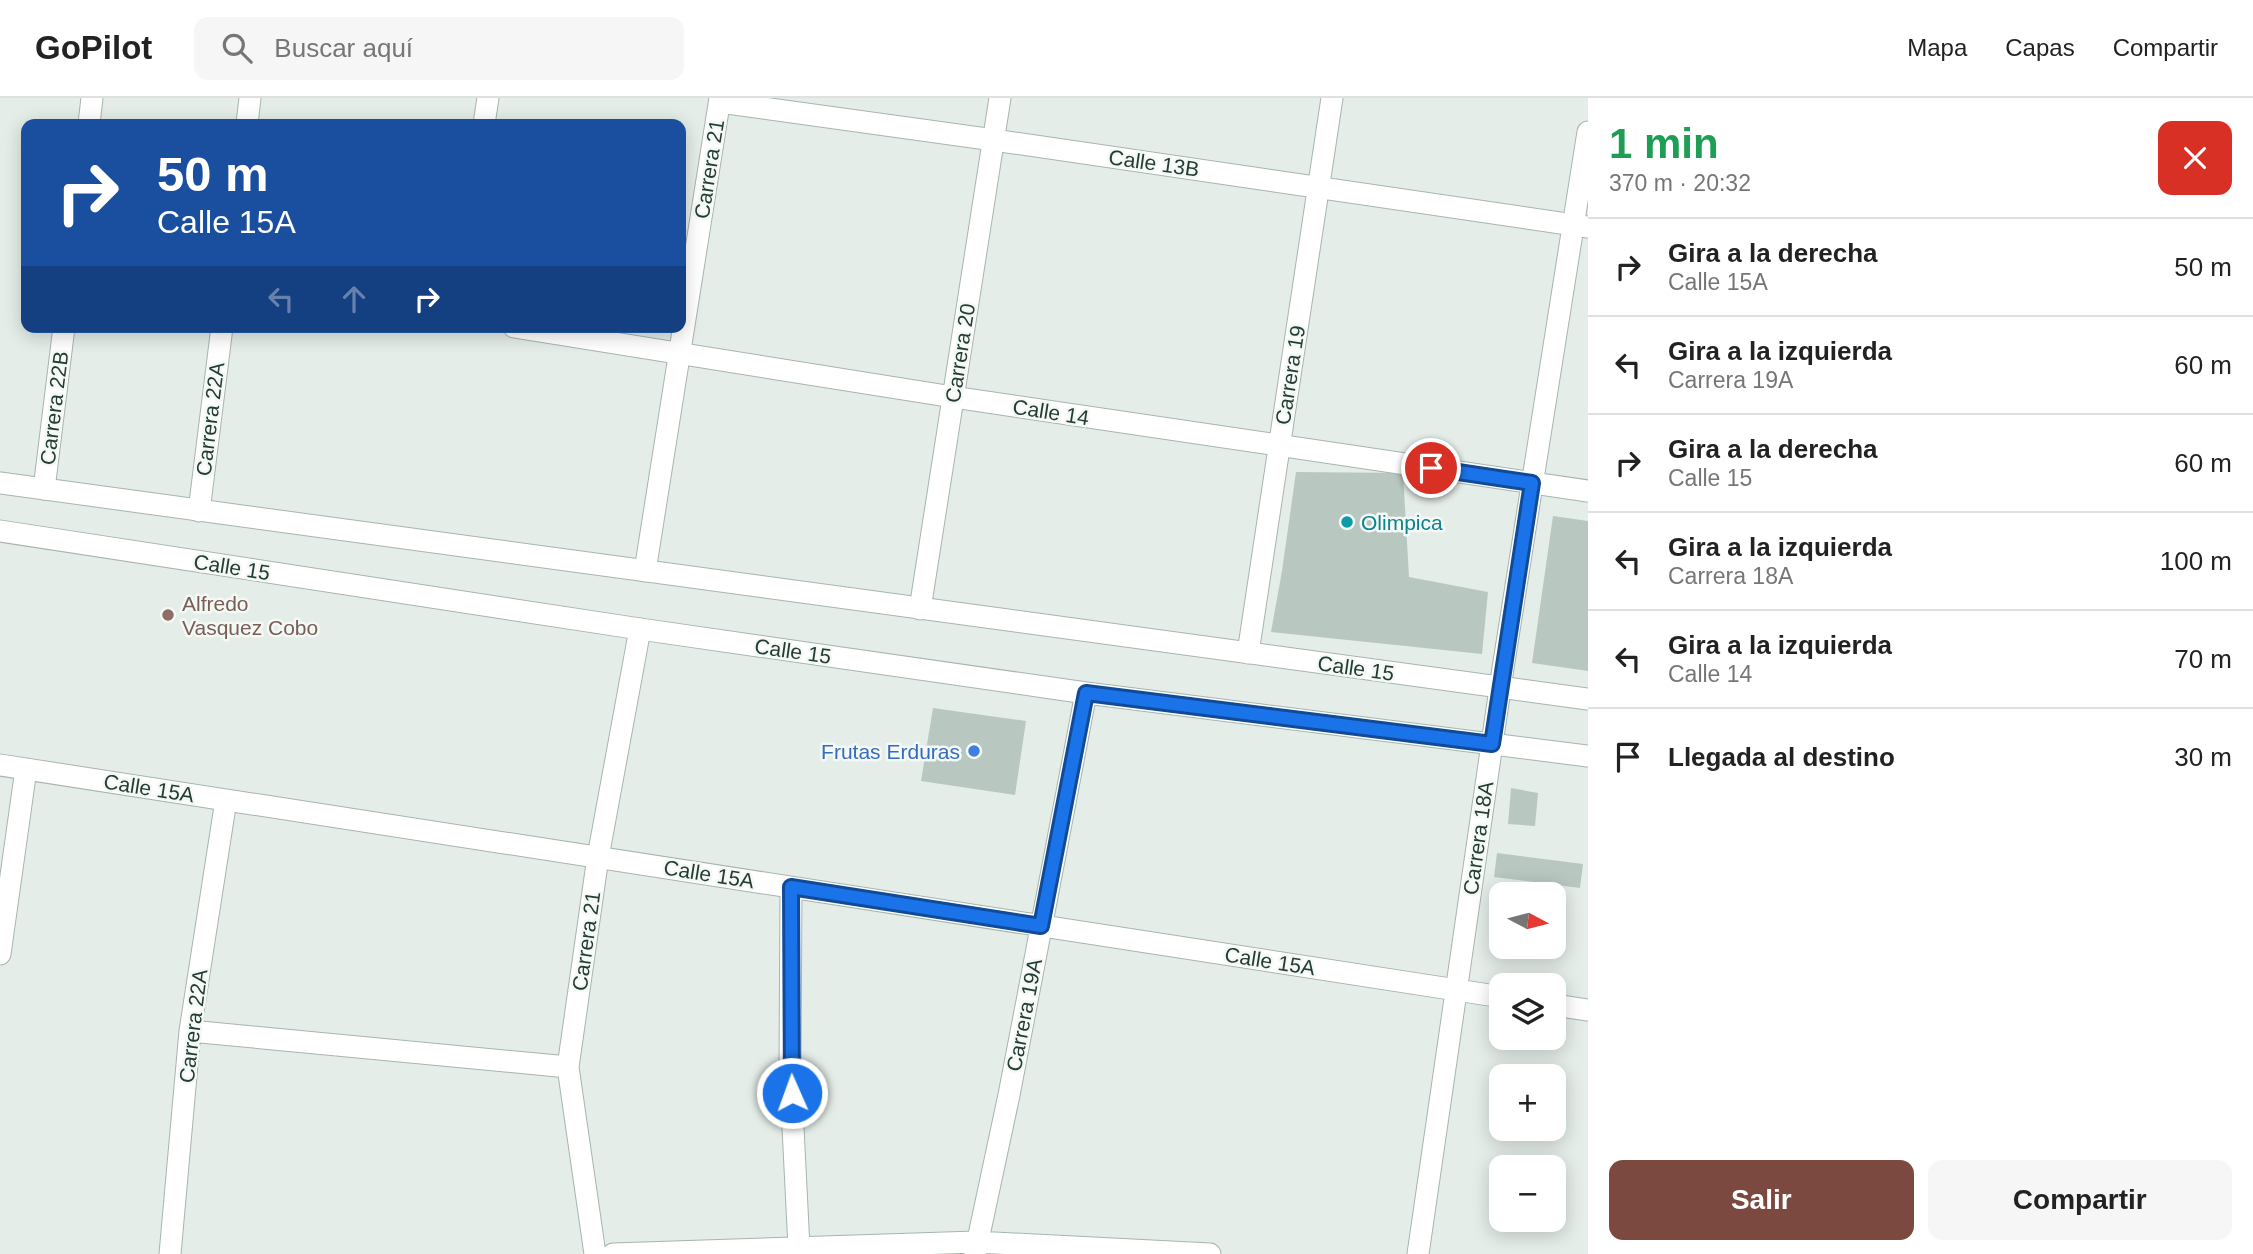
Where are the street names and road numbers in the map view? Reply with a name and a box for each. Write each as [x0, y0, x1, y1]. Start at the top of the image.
street label: Carrera 21 [690, 118, 728, 220]
street label: Calle 13B [1107, 145, 1201, 181]
street label: Carrera 20 [941, 302, 979, 404]
street label: Carrera 19 [1271, 324, 1309, 426]
street label: Carrera 22B [36, 350, 72, 466]
street label: Carrera 22A [192, 361, 228, 477]
street label: Calle 14 [1011, 395, 1091, 429]
street label: Calle 15 [192, 550, 272, 584]
street label: Calle 15 [753, 634, 833, 668]
street label: Calle 15 [1316, 651, 1396, 685]
street label: Calle 15A [102, 770, 196, 806]
street label: Carrera 18A [1459, 780, 1497, 896]
street label: Calle 15A [662, 856, 756, 892]
street label: Carrera 21 [568, 890, 604, 992]
street label: Calle 15A [1223, 943, 1317, 979]
street label: Carrera 19A [1002, 957, 1046, 1073]
street label: Carrera 22A [175, 968, 211, 1084]

